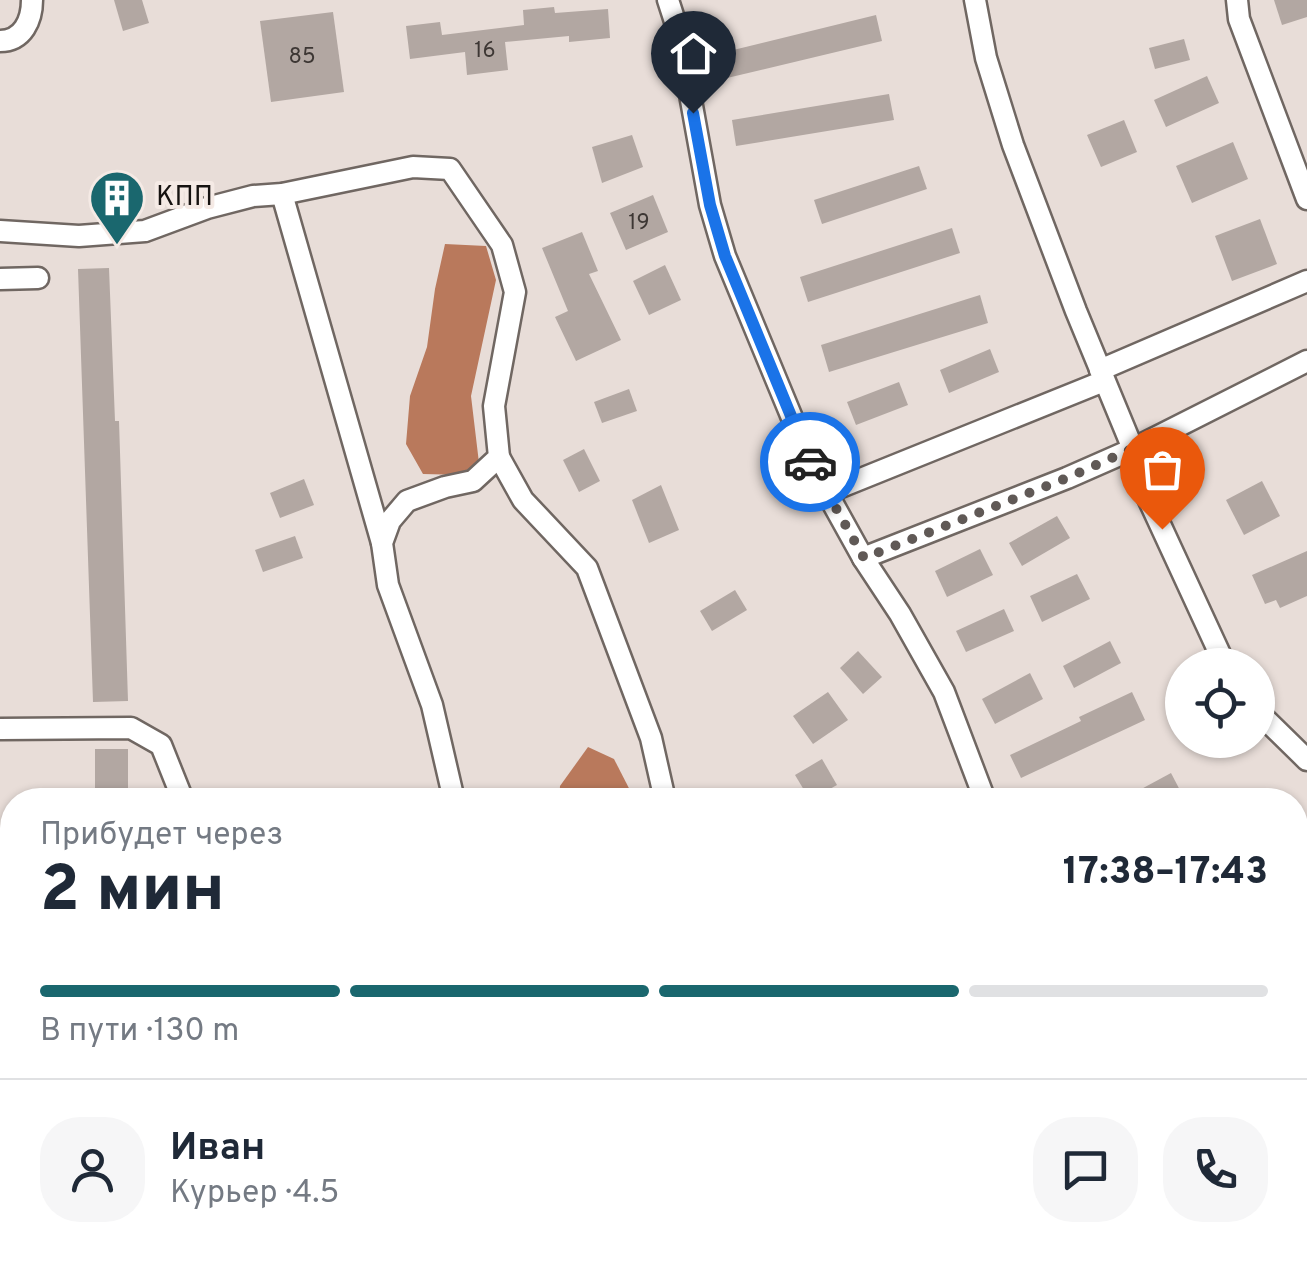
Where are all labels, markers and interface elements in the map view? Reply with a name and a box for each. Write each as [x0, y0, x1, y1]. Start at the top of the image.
pin [651, 11, 736, 114]
icon: home [666, 26, 721, 81]
house number: 16 [474, 38, 496, 65]
house number: 85 [288, 44, 316, 71]
building icon: КПП [87, 168, 147, 247]
place label: КПП [156, 180, 213, 216]
house number: 19 [628, 210, 650, 237]
courier [760, 412, 860, 512]
pin [1120, 427, 1205, 530]
icon: car [783, 435, 838, 490]
icon: bag [1135, 442, 1190, 497]
map controls [1165, 648, 1275, 758]
button: locate [1165, 648, 1275, 758]
text: Прибудет через [40, 816, 283, 856]
text: 17:38–17:43 [1063, 849, 1268, 898]
text: 2 мин [40, 852, 225, 934]
text: В пути · 130 m [40, 1012, 239, 1052]
button: person [40, 1117, 145, 1222]
button: chat [1033, 1117, 1138, 1222]
button: phone [1163, 1117, 1268, 1222]
text: Иван [170, 1125, 265, 1174]
text: Курьер · 4.5 [170, 1174, 339, 1214]

